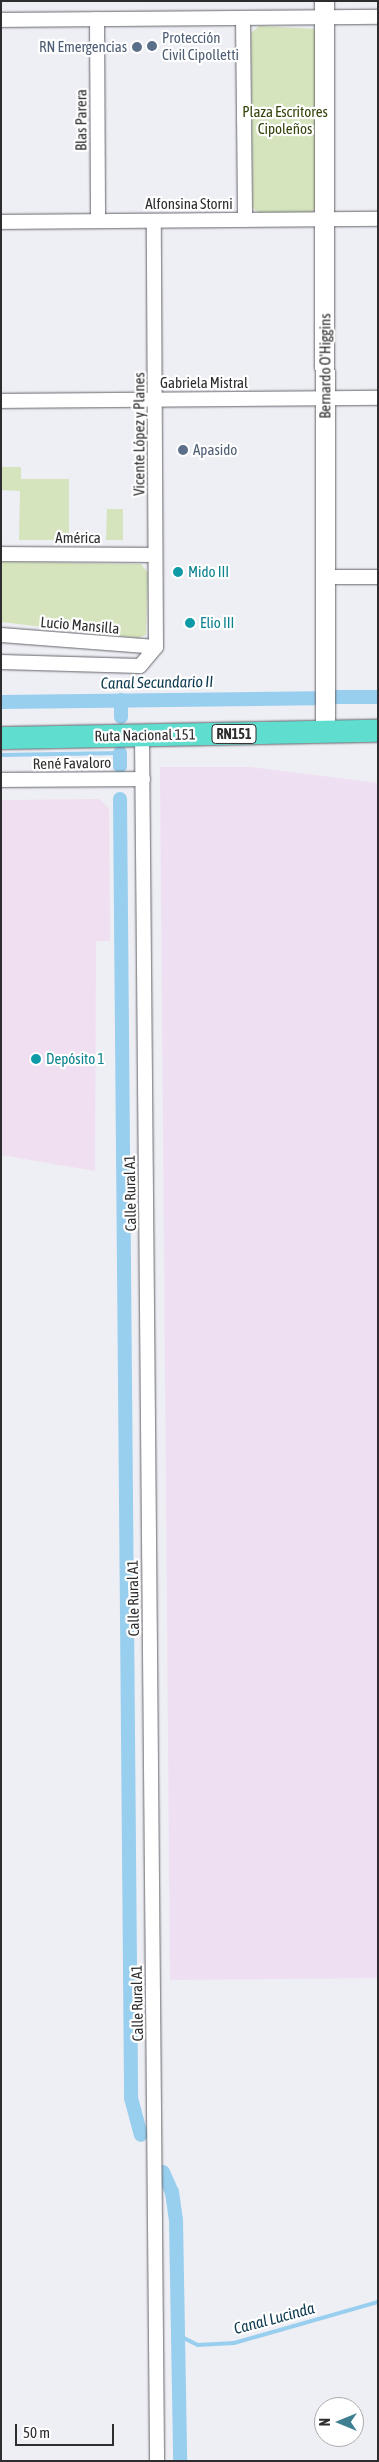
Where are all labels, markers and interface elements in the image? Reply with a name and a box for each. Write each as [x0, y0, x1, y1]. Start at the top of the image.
place label: Protección Civil Cipolletti [162, 28, 239, 63]
place label: RN Emergencias [39, 38, 127, 56]
marker: Protección Civil Cipolletti [146, 40, 158, 52]
marker: RN Emergencias [131, 41, 143, 53]
street label: Blas Parera [72, 89, 90, 151]
park label: Plaza Escritores Cipoleños [242, 102, 328, 137]
street label: Alfonsina Storni [145, 195, 233, 213]
street label: Bernardo O'Higgins [316, 313, 334, 419]
street label: Vicente López y Planes [130, 372, 148, 496]
street label: Gabriela Mistral [160, 374, 248, 392]
place label: Apasido [193, 441, 237, 459]
marker: Apasido [177, 444, 189, 456]
street label: América [55, 529, 101, 547]
place label: Mido III [188, 563, 229, 581]
marker: Mido III [172, 566, 184, 578]
street label: Lucio Mansilla [40, 613, 120, 637]
place label: Elio III [200, 614, 234, 632]
marker: Elio III [184, 617, 196, 629]
water label: Canal Secundario II [101, 671, 213, 693]
road number: RN151 [212, 722, 256, 746]
street label: Ruta Nacional 151 [94, 725, 196, 745]
street label: René Favaloro [33, 753, 111, 773]
place label: Depósito 1 [46, 1050, 104, 1068]
marker: Depósito 1 [30, 1053, 42, 1065]
street label: Calle Rural A1 [120, 1155, 140, 1231]
street label: Calle Rural A1 [123, 1560, 143, 1636]
street label: Calle Rural A1 [127, 1965, 147, 2041]
water label: Canal Lucinda [232, 2298, 316, 2338]
north arrow [314, 2397, 364, 2447]
scale bar [18, 2414, 116, 2446]
text: N [317, 2418, 333, 2426]
text: 50 m [23, 2424, 50, 2441]

